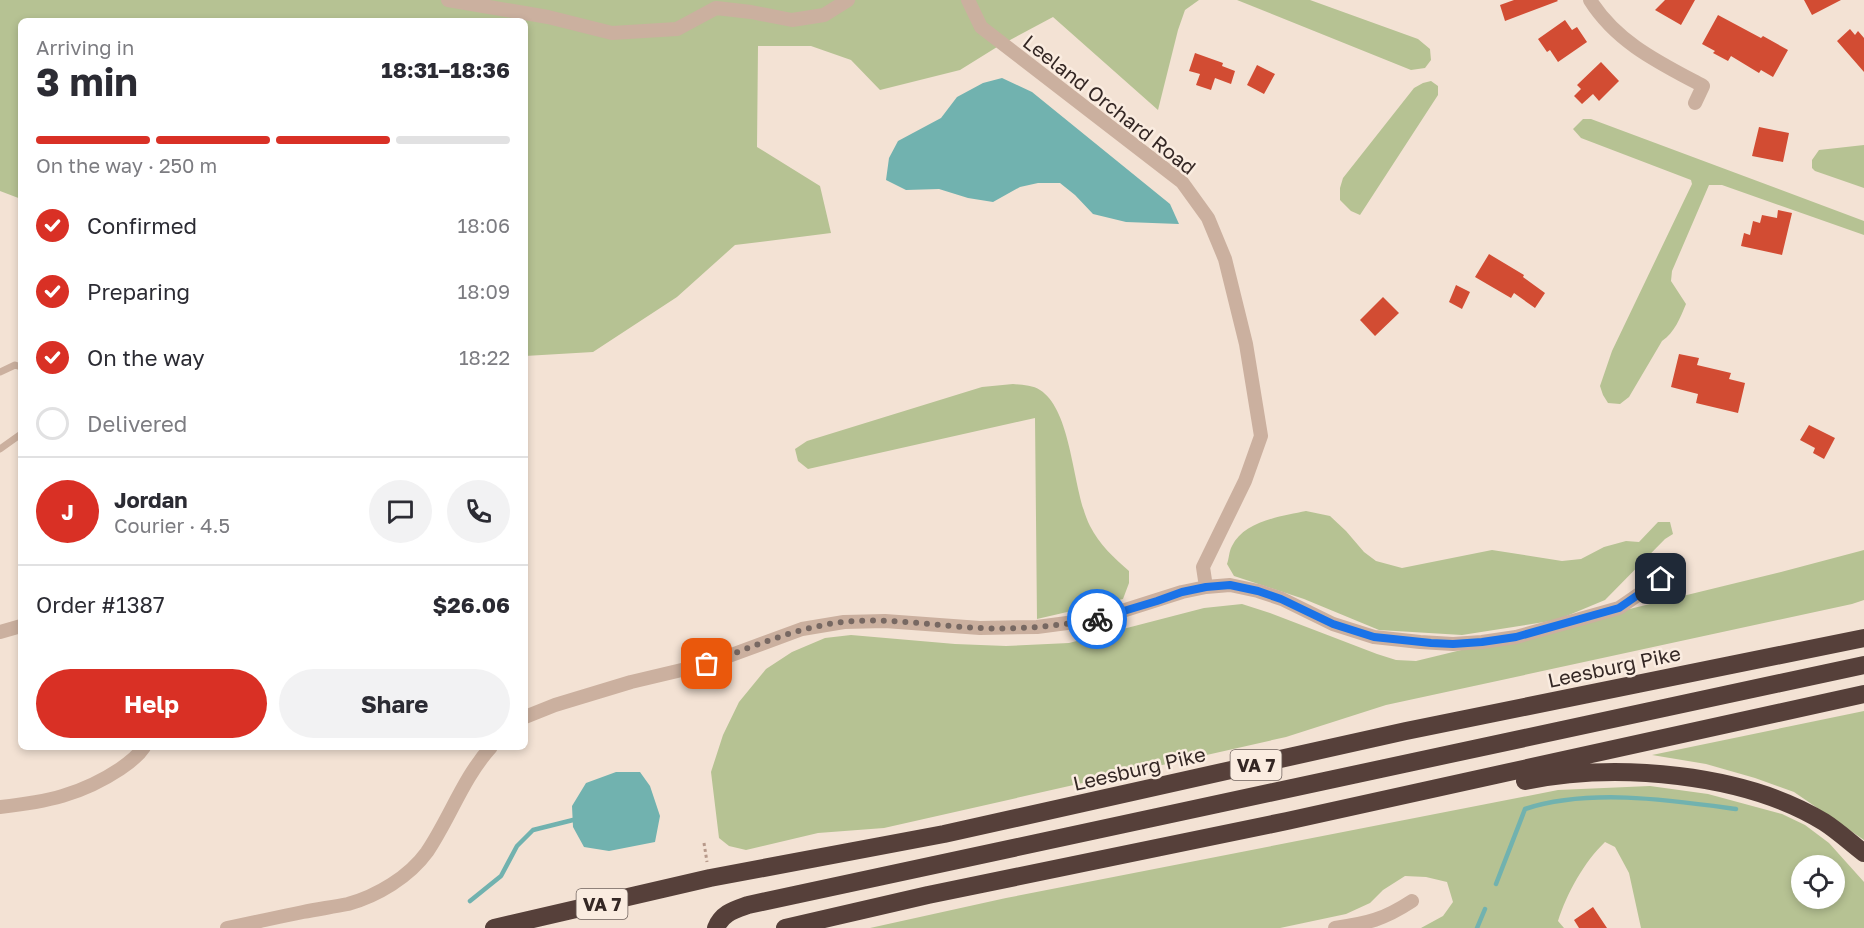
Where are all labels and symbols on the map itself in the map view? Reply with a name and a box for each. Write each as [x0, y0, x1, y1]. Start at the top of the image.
street label: Leeland Orchard Road [1019, 29, 1201, 179]
pin [1635, 553, 1686, 604]
courier [1067, 589, 1127, 649]
pin [681, 638, 732, 689]
street label: Leesburg Pike [1545, 640, 1683, 692]
street label: Leesburg Pike [1070, 741, 1208, 795]
road number: VA 7 [1230, 750, 1282, 780]
road number: VA 7 [576, 889, 628, 919]

